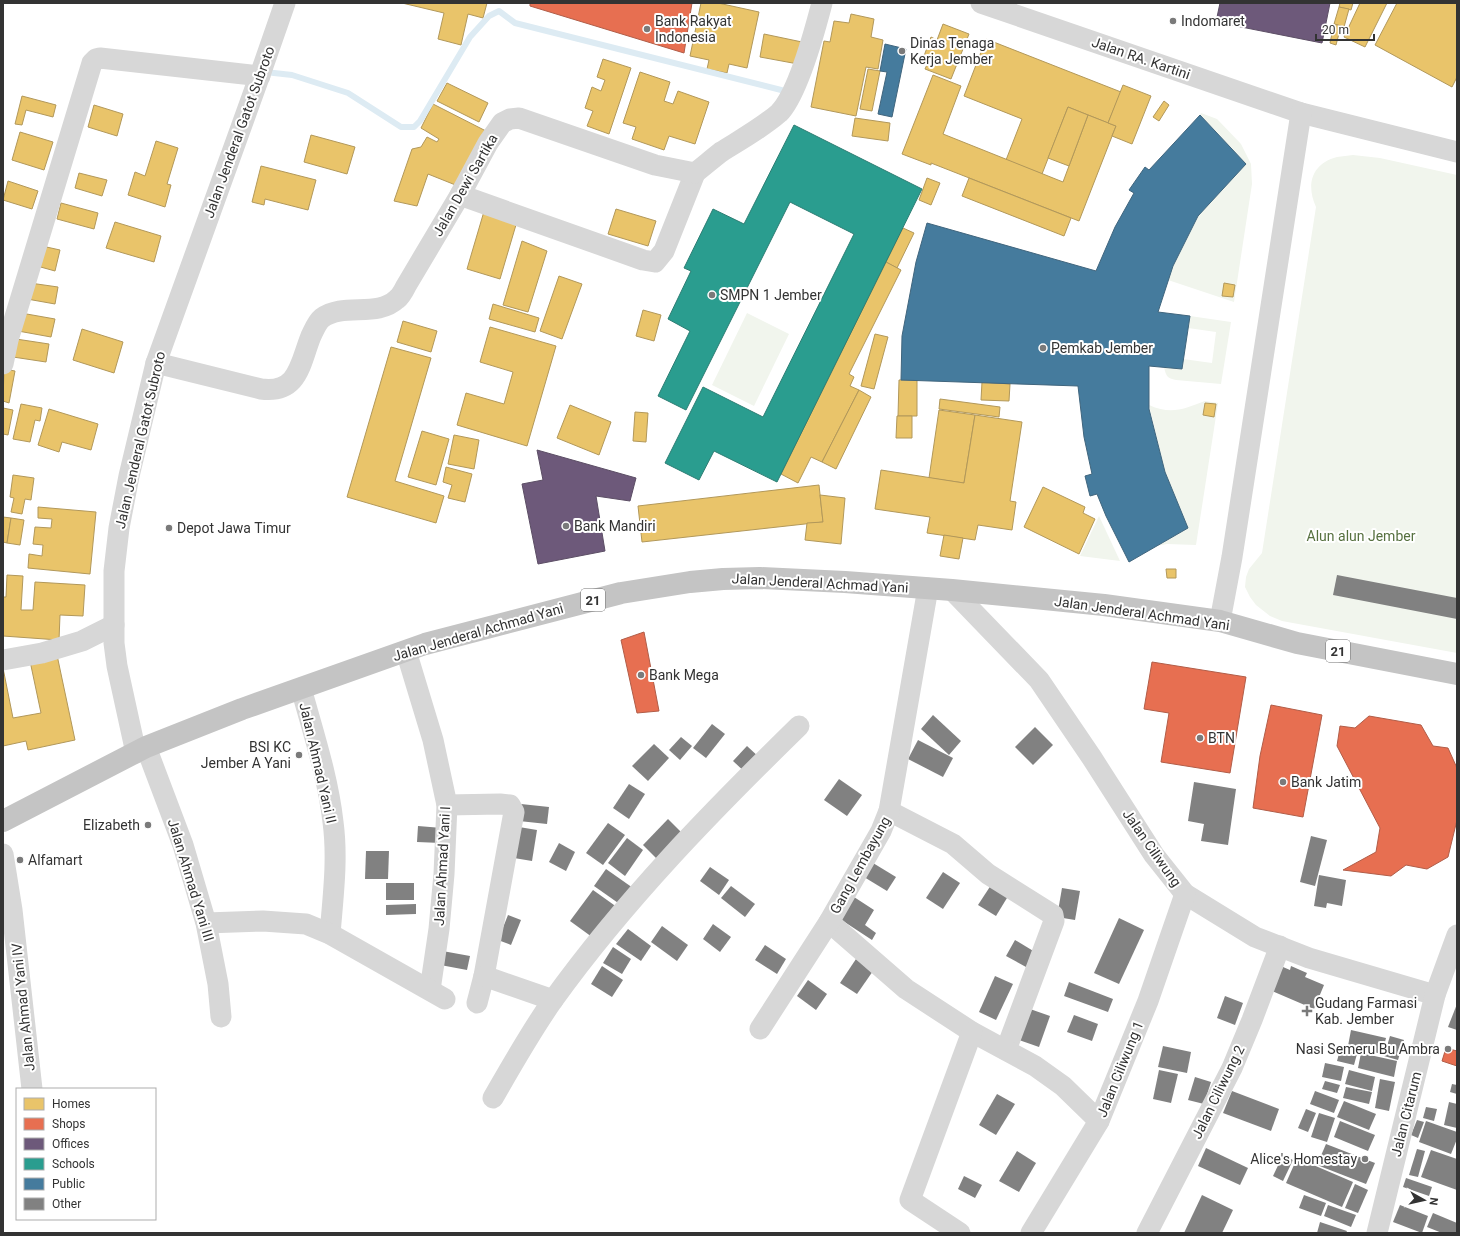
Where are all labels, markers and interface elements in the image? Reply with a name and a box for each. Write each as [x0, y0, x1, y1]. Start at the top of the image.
place label: Bank Rakyat Indonesia [655, 13, 732, 45]
place label: Indomaret [1181, 13, 1245, 29]
marker: Indomaret [1168, 16, 1178, 26]
scale bar [1316, 16, 1374, 42]
text: 20 m [1322, 23, 1349, 37]
marker: Bank Rakyat Indonesia [642, 24, 652, 34]
street label: Jalan RA. Kartini [1090, 34, 1192, 82]
place label: Dinas Tenaga Kerja Jember [910, 35, 994, 67]
street label: Jalan Jenderal Gatot Subroto [200, 44, 278, 220]
marker: Dinas Tenaga Kerja Jember [897, 46, 907, 56]
street label: Jalan Dewi Sartika [429, 131, 501, 239]
place label: SMPN 1 Jember [720, 287, 822, 303]
marker: SMPN 1 Jember [707, 290, 717, 300]
place label: Pemkab Jember [1051, 340, 1153, 356]
marker: Pemkab Jember [1038, 343, 1048, 353]
street label: Jalan Jenderal Gatot Subroto [112, 350, 168, 530]
place label: Bank Mandiri [574, 518, 656, 534]
place label: Depot Jawa Timur [177, 520, 291, 536]
marker: Bank Mandiri [561, 521, 571, 531]
marker: Depot Jawa Timur [164, 523, 174, 533]
park label: Alun alun Jember [1307, 528, 1416, 544]
street label: Jalan Jenderal Achmad Yani [731, 570, 909, 596]
road number: 21 [581, 589, 605, 611]
street label: Jalan Jenderal Achmad Yani [1053, 593, 1231, 633]
street label: Jalan Jenderal Achmad Yani [391, 600, 565, 664]
road number: 21 [1326, 640, 1350, 662]
place label: Bank Mega [649, 667, 719, 683]
marker: Bank Mega [636, 670, 646, 680]
street label: Jalan Ahmad Yani II [296, 701, 340, 825]
place label: BTN [1208, 730, 1235, 746]
marker: BTN [1195, 733, 1205, 743]
place label: BSI KC Jember A Yani [201, 739, 291, 771]
marker: BSI KC Jember A Yani [294, 750, 304, 760]
place label: Bank Jatim [1291, 774, 1361, 790]
marker: Bank Jatim [1278, 777, 1288, 787]
street label: Jalan Ahmad Yani I [431, 806, 453, 926]
street label: Jalan Ciliwung [1119, 806, 1185, 890]
street label: Gang Lembayung [827, 814, 893, 916]
place label: Elizabeth [83, 817, 140, 833]
street label: Jalan Ahmad Yani III [165, 817, 217, 943]
marker: Elizabeth [143, 820, 153, 830]
place label: Alfamart [28, 852, 83, 868]
marker: Alfamart [15, 855, 25, 865]
street label: Jalan Ahmad Yani IV [8, 942, 38, 1072]
place label: Gudang Farmasi Kab. Jember [1315, 995, 1417, 1027]
marker: Gudang Farmasi Kab. Jember [1302, 1006, 1312, 1016]
street label: Jalan Ciliwung 1 [1093, 1019, 1147, 1119]
place label: Nasi Semeru Bu Ambra [1296, 1041, 1440, 1057]
street label: Jalan Ciliwung 2 [1188, 1043, 1248, 1141]
marker: Nasi Semeru Bu Ambra [1443, 1044, 1453, 1054]
street label: Jalan Citarum [1388, 1070, 1424, 1158]
legend [16, 1088, 156, 1220]
text: Homes [52, 1097, 90, 1111]
text: Shops [52, 1117, 86, 1131]
text: Offices [52, 1137, 89, 1151]
place label: Alice's Homestay [1250, 1151, 1357, 1167]
marker: Alice's Homestay [1360, 1154, 1370, 1164]
text: Schools [52, 1157, 95, 1171]
text: Public [52, 1177, 85, 1191]
north arrow [1404, 1180, 1444, 1220]
text: Other [52, 1197, 81, 1211]
text: N [1426, 1197, 1440, 1206]

